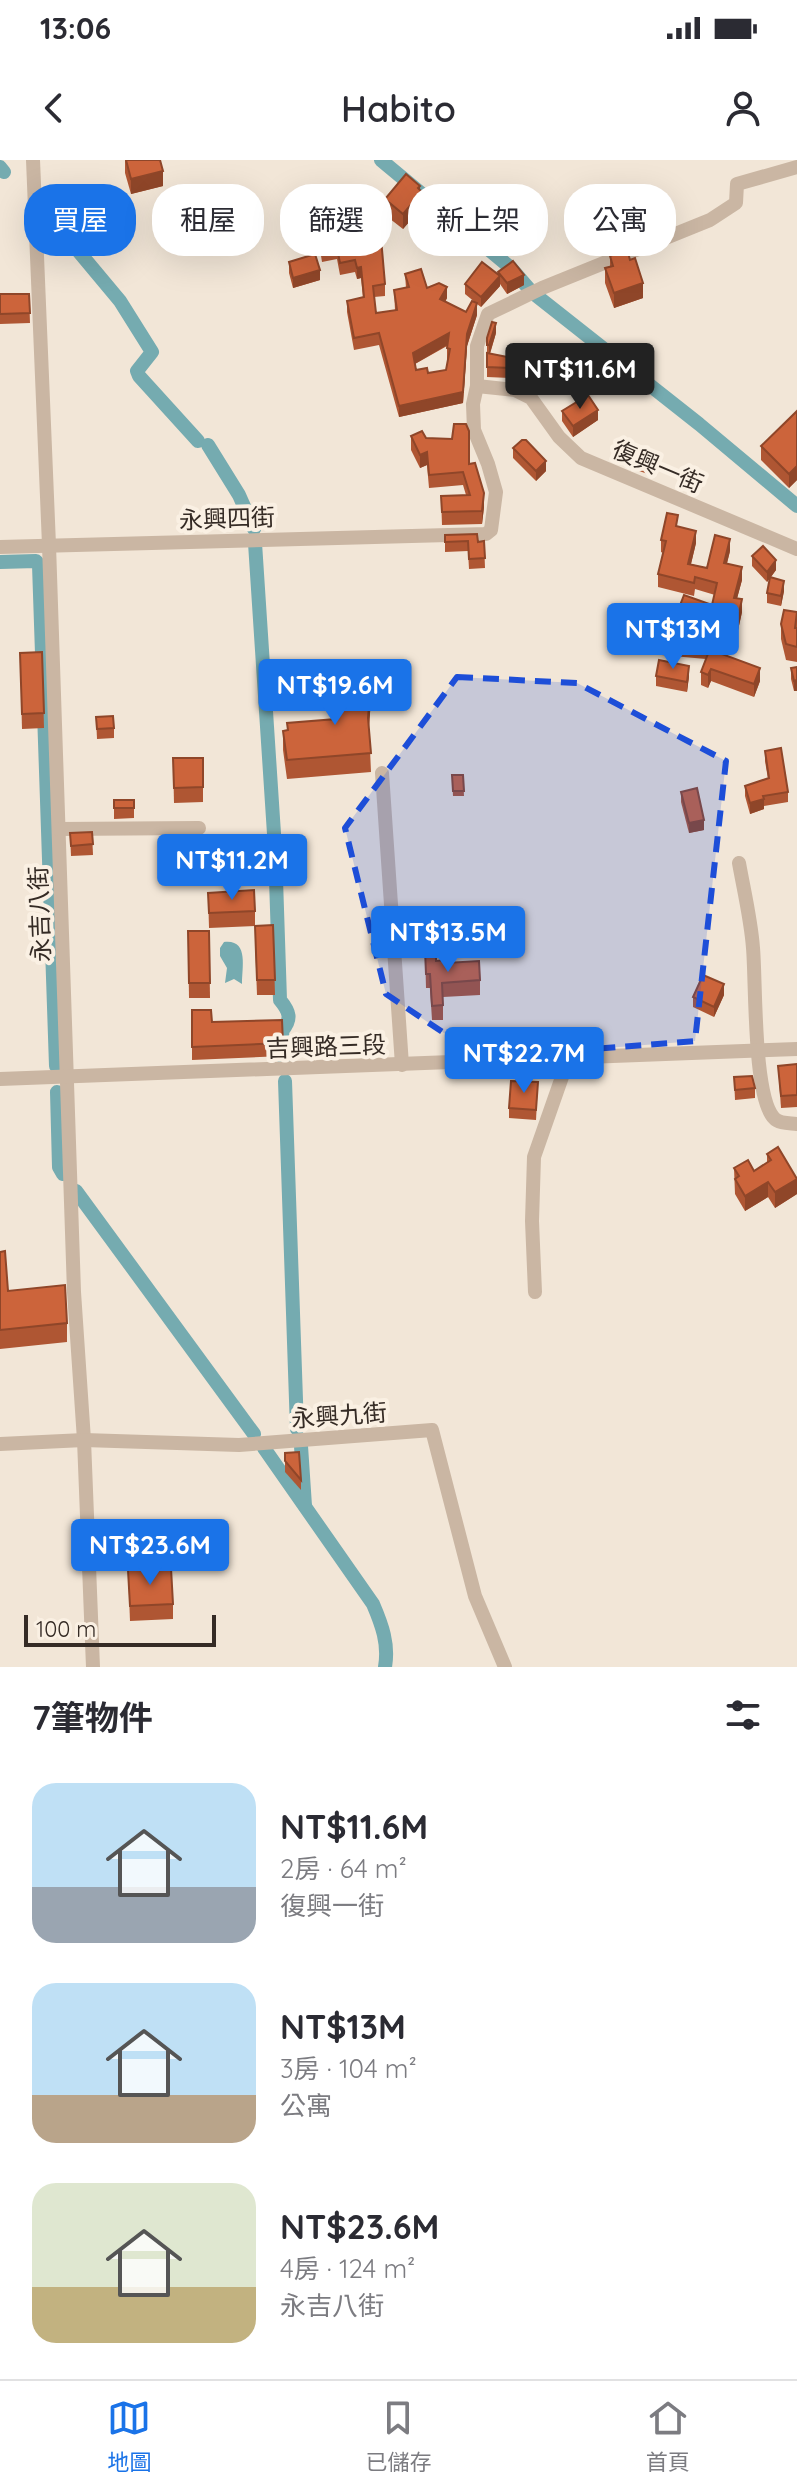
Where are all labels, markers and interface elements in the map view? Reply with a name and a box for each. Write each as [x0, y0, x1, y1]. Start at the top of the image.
text: 13:06 [40, 9, 111, 47]
icon: back [32, 86, 76, 130]
text: Habito [341, 86, 456, 131]
icon: person [721, 86, 765, 130]
chip: 買屋 [24, 184, 136, 256]
chip: 租屋 [152, 184, 264, 256]
chip: 篩選 [280, 184, 392, 256]
chip: 新上架 [408, 184, 548, 256]
chip: 公寓 [564, 184, 676, 256]
pin: NT$11.6M [497, 343, 663, 411]
text: NT$11.6M [523, 352, 637, 385]
street label: 復興一街 [608, 433, 708, 499]
street label: 永興四街 [179, 501, 275, 535]
pin: NT$13M [608, 603, 738, 671]
text: NT$13M [625, 612, 721, 645]
pin: NT$19.6M [252, 659, 418, 727]
text: NT$19.6M [277, 668, 393, 701]
pin: NT$11.2M [149, 834, 315, 902]
text: NT$11.2M [175, 843, 289, 876]
street label: 永吉八街 [22, 866, 56, 962]
pin: NT$13.5M [365, 906, 531, 974]
text: NT$13.5M [389, 915, 507, 948]
pin: NT$22.7M [441, 1027, 607, 1095]
street label: 吉興路三段 [266, 1029, 386, 1063]
text: NT$22.7M [463, 1036, 585, 1069]
street label: 永興九街 [290, 1397, 388, 1433]
pin: NT$23.6M [67, 1519, 233, 1587]
text: NT$23.6M [89, 1528, 211, 1561]
scale bar [24, 1611, 216, 1647]
text: 100 m [36, 1615, 96, 1643]
icon: filters [721, 1693, 765, 1737]
text: 7筆物件 [32, 1696, 153, 1739]
text: NT$11.6M [280, 1805, 428, 1848]
icon: home [96, 1815, 192, 1911]
text: 2房 · 64 m² [280, 1852, 407, 1885]
text: 復興一街 [280, 1889, 384, 1922]
text: NT$13M [280, 2005, 406, 2048]
icon: home [96, 2015, 192, 2111]
text: 3房 · 104 m² [280, 2052, 417, 2085]
text: 公寓 [280, 2089, 332, 2122]
text: NT$23.6M [280, 2205, 439, 2248]
icon: home [96, 2215, 192, 2311]
text: 4房 · 124 m² [280, 2252, 415, 2285]
text: 永吉八街 [280, 2289, 384, 2322]
tab: 地圖 [107, 2396, 151, 2476]
tab: 已儲存 [365, 2396, 432, 2476]
tab: 首頁 [646, 2396, 690, 2476]

